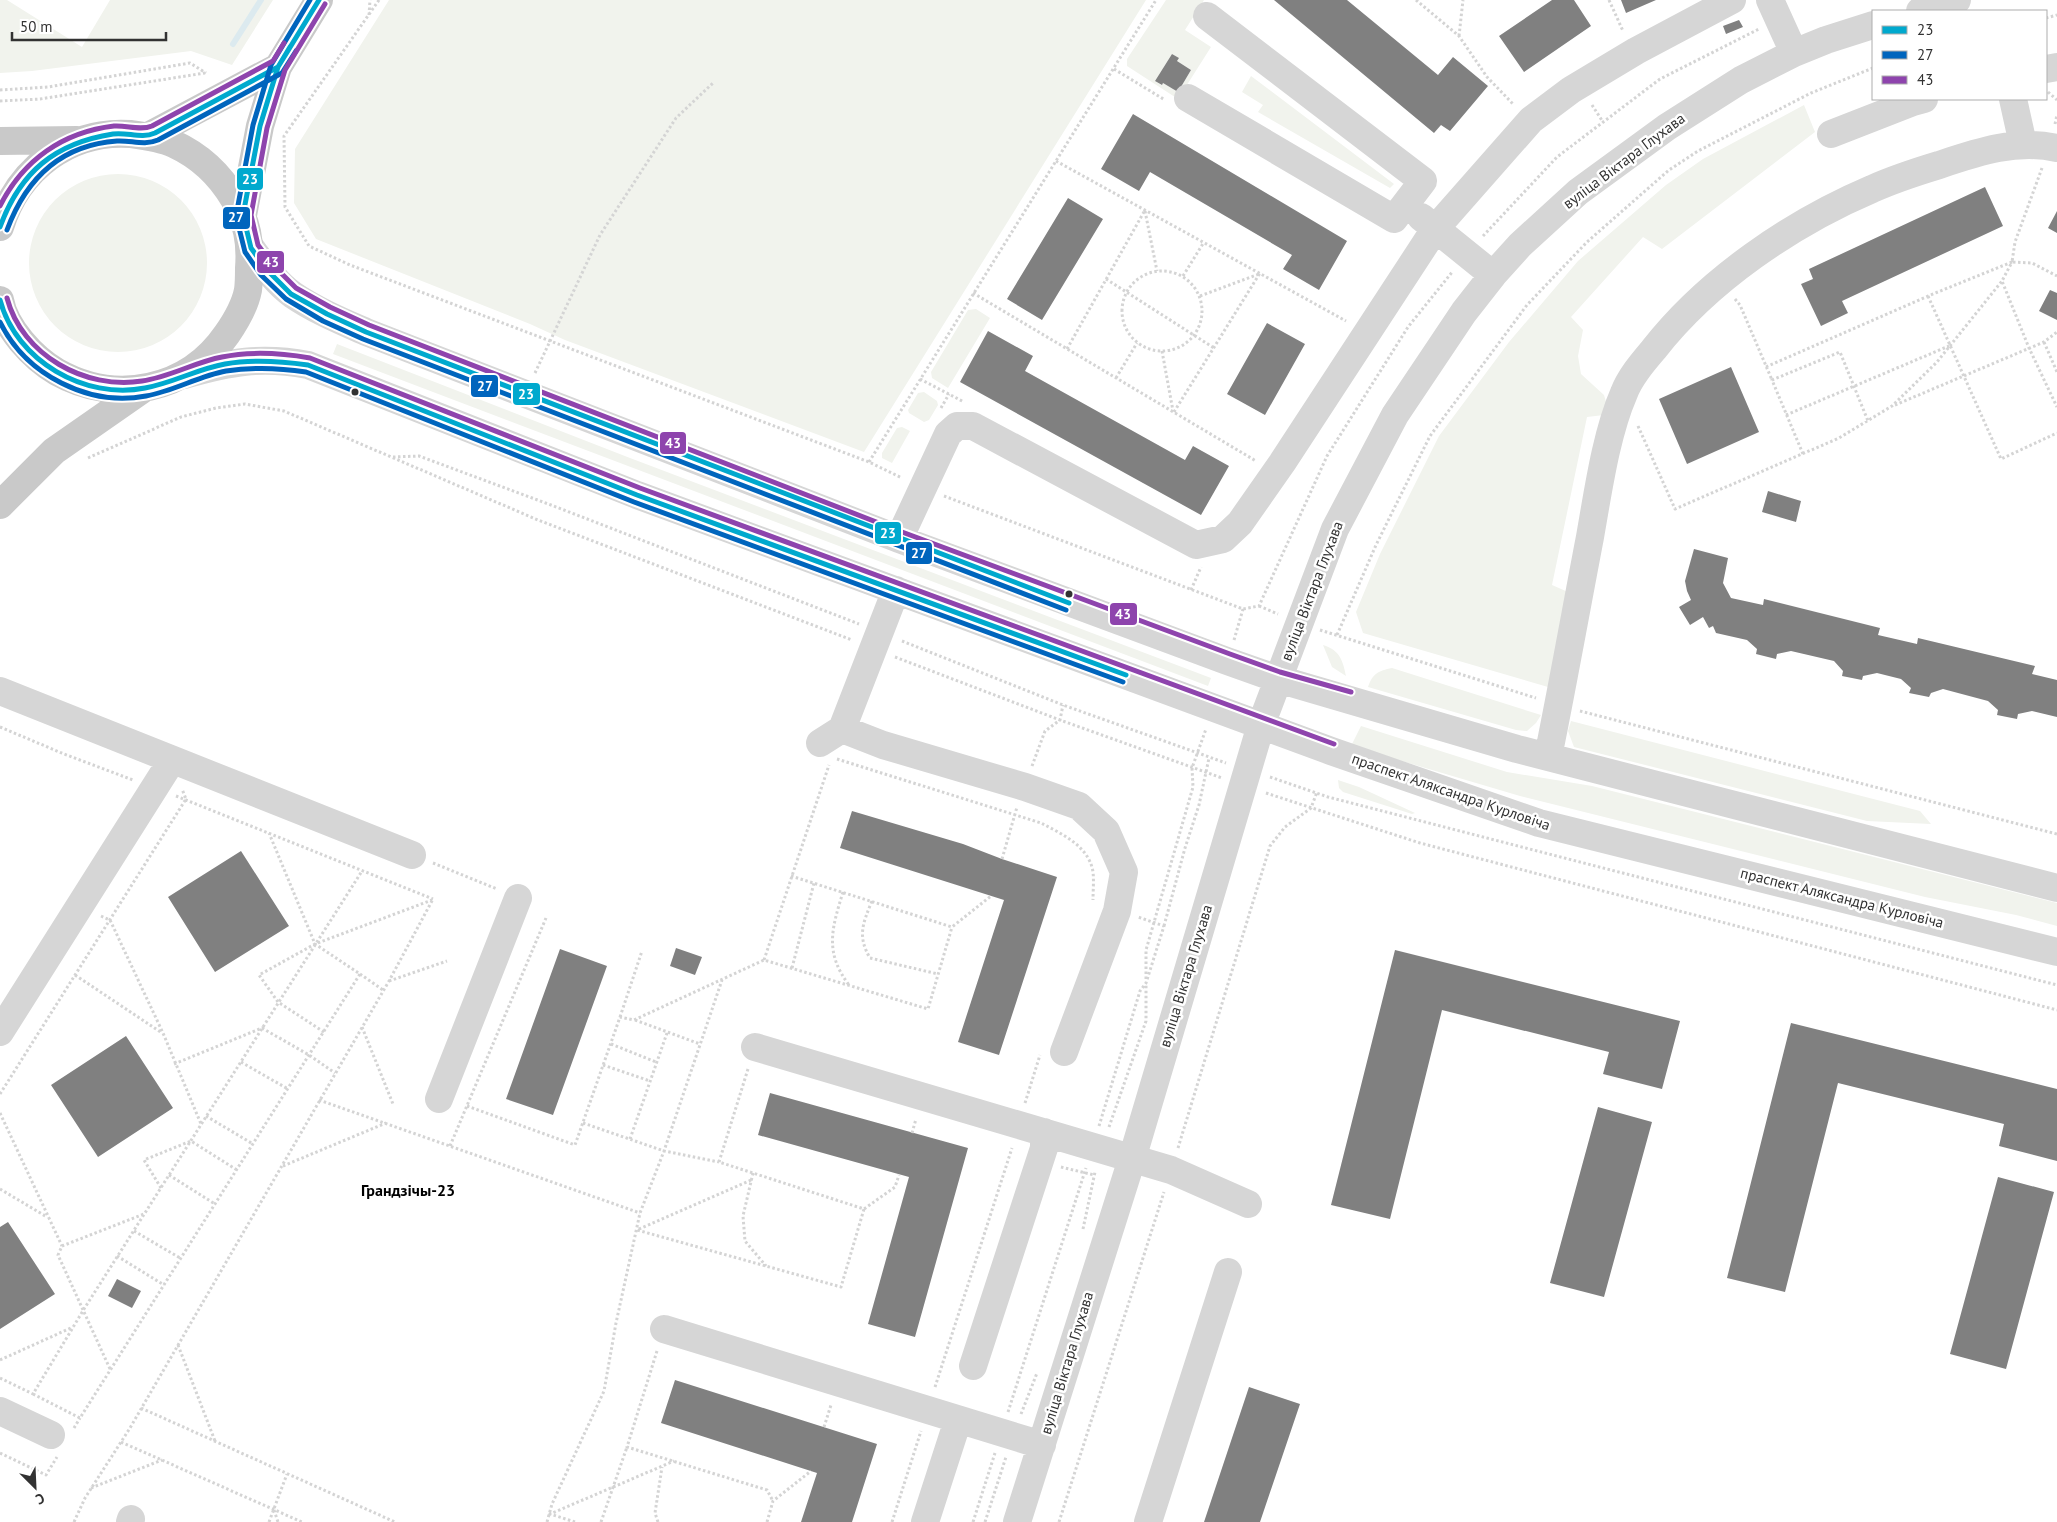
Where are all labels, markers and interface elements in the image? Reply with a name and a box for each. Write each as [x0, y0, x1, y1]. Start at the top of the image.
scale bar [12, 10, 166, 42]
legend [1872, 10, 2047, 100]
text: 50 m [20, 17, 53, 36]
text: 23 [1917, 20, 1933, 39]
text: 27 [1917, 45, 1933, 64]
text: 43 [1917, 70, 1933, 89]
street label: вуліца Віктара Глухава [1559, 108, 1689, 213]
line badge: 23 [236, 167, 264, 191]
text: 23 [242, 170, 258, 188]
line badge: 27 [222, 206, 251, 230]
text: 27 [228, 208, 244, 226]
line badge: 43 [256, 250, 285, 274]
text: 43 [263, 253, 279, 271]
line badge: 27 [470, 374, 499, 398]
text: 27 [477, 377, 493, 395]
line badge: 23 [512, 382, 541, 406]
text: 23 [518, 385, 534, 403]
unlabelled marker [350, 387, 360, 397]
line badge: 43 [659, 431, 687, 455]
text: 43 [665, 434, 681, 452]
street label: вуліца Віктара Глухава [1276, 518, 1347, 663]
line badge: 23 [874, 521, 902, 545]
text: 23 [880, 524, 896, 542]
line badge: 27 [905, 541, 933, 565]
text: 27 [911, 544, 927, 562]
unlabelled marker [1064, 589, 1074, 599]
line badge: 43 [1109, 602, 1138, 626]
text: 43 [1115, 605, 1131, 623]
street label: праспект Аляксандра Курловіча [1349, 749, 1553, 834]
street label: праспект Аляксандра Курловіча [1739, 863, 1946, 932]
street label: вуліца Віктара Глухава [1155, 902, 1216, 1049]
district label: Грандзічы-23 [361, 1180, 455, 1200]
street label: вуліца Віктара Глухава [1036, 1289, 1097, 1436]
north arrow [10, 1462, 60, 1512]
text: С [33, 1489, 48, 1509]

